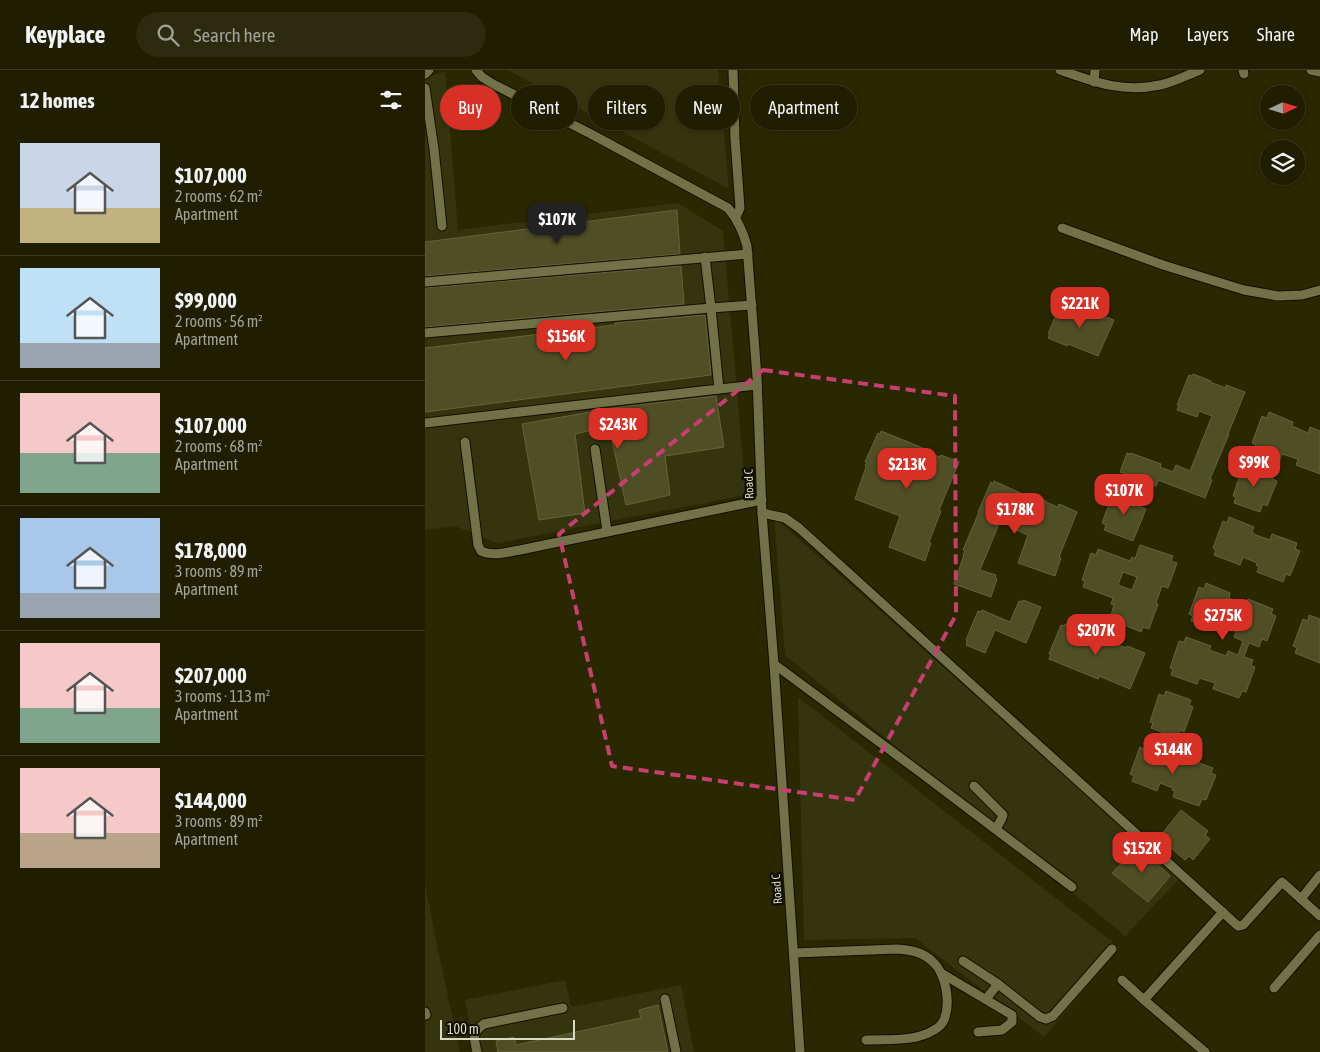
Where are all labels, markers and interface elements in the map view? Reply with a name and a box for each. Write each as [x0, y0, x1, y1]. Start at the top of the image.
search box [136, 12, 486, 57]
text: Keyplace [25, 21, 106, 48]
icon: search [154, 21, 182, 49]
text: Search here [194, 24, 275, 46]
text: Map [1129, 24, 1158, 45]
text: Layers [1186, 24, 1229, 45]
text: Share [1257, 24, 1295, 45]
chip: Buy [440, 85, 501, 130]
chip: Rent [511, 85, 578, 130]
chip: Filters [588, 85, 665, 130]
chip: New [675, 85, 740, 130]
chip: Apartment [750, 85, 857, 130]
north arrow [1260, 85, 1305, 130]
map controls [1260, 85, 1305, 185]
icon: filters [377, 86, 405, 114]
text: 12 homes [20, 88, 95, 112]
button: layers [1260, 140, 1305, 185]
icon: home [60, 163, 120, 223]
text: $107,000 [175, 163, 247, 187]
text: 2 rooms · 62 m² [175, 187, 263, 205]
pin: $107K [522, 202, 592, 245]
text: Apartment [175, 205, 238, 223]
text: $107K [538, 210, 576, 228]
pin: $221K [1045, 286, 1115, 329]
icon: home [60, 288, 120, 348]
text: $99,000 [175, 288, 237, 312]
text: $221K [1061, 294, 1099, 312]
text: 2 rooms · 56 m² [175, 312, 263, 330]
pin: $156K [531, 320, 601, 362]
text: $156K [547, 327, 585, 345]
text: Apartment [175, 330, 238, 348]
pin: $243K [583, 408, 653, 450]
icon: home [60, 413, 120, 473]
text: $107,000 [175, 413, 247, 437]
text: $243K [599, 415, 637, 433]
text: 2 rooms · 68 m² [175, 437, 263, 455]
pin: $99K [1224, 446, 1284, 488]
pin: $213K [872, 448, 942, 490]
text: $99K [1239, 453, 1269, 471]
text: Apartment [175, 455, 238, 473]
text: $213K [888, 455, 926, 473]
street label: Road C [741, 468, 757, 499]
pin: $107K [1089, 474, 1159, 516]
text: $107K [1105, 481, 1143, 499]
pin: $178K [980, 492, 1050, 535]
text: $178K [996, 500, 1034, 518]
icon: home [60, 538, 120, 598]
text: $178,000 [175, 538, 247, 562]
text: 3 rooms · 89 m² [175, 562, 263, 580]
text: Apartment [175, 580, 238, 598]
pin: $275K [1188, 598, 1258, 641]
text: $275K [1204, 606, 1242, 624]
pin: $207K [1061, 614, 1131, 656]
text: $207K [1077, 621, 1115, 639]
icon: home [60, 663, 120, 723]
text: $207,000 [175, 663, 247, 687]
text: 3 rooms · 113 m² [175, 687, 270, 705]
text: Apartment [175, 705, 238, 723]
pin: $144K [1138, 732, 1208, 775]
text: $144K [1154, 740, 1192, 758]
icon: home [60, 788, 120, 848]
text: $144,000 [175, 788, 247, 812]
text: 3 rooms · 89 m² [175, 812, 263, 830]
text: Apartment [175, 830, 238, 848]
pin: $152K [1107, 832, 1177, 874]
text: $152K [1123, 839, 1161, 857]
street label: Road C [769, 873, 785, 904]
scale bar [440, 1017, 575, 1040]
text: 100 m [447, 1021, 479, 1037]

